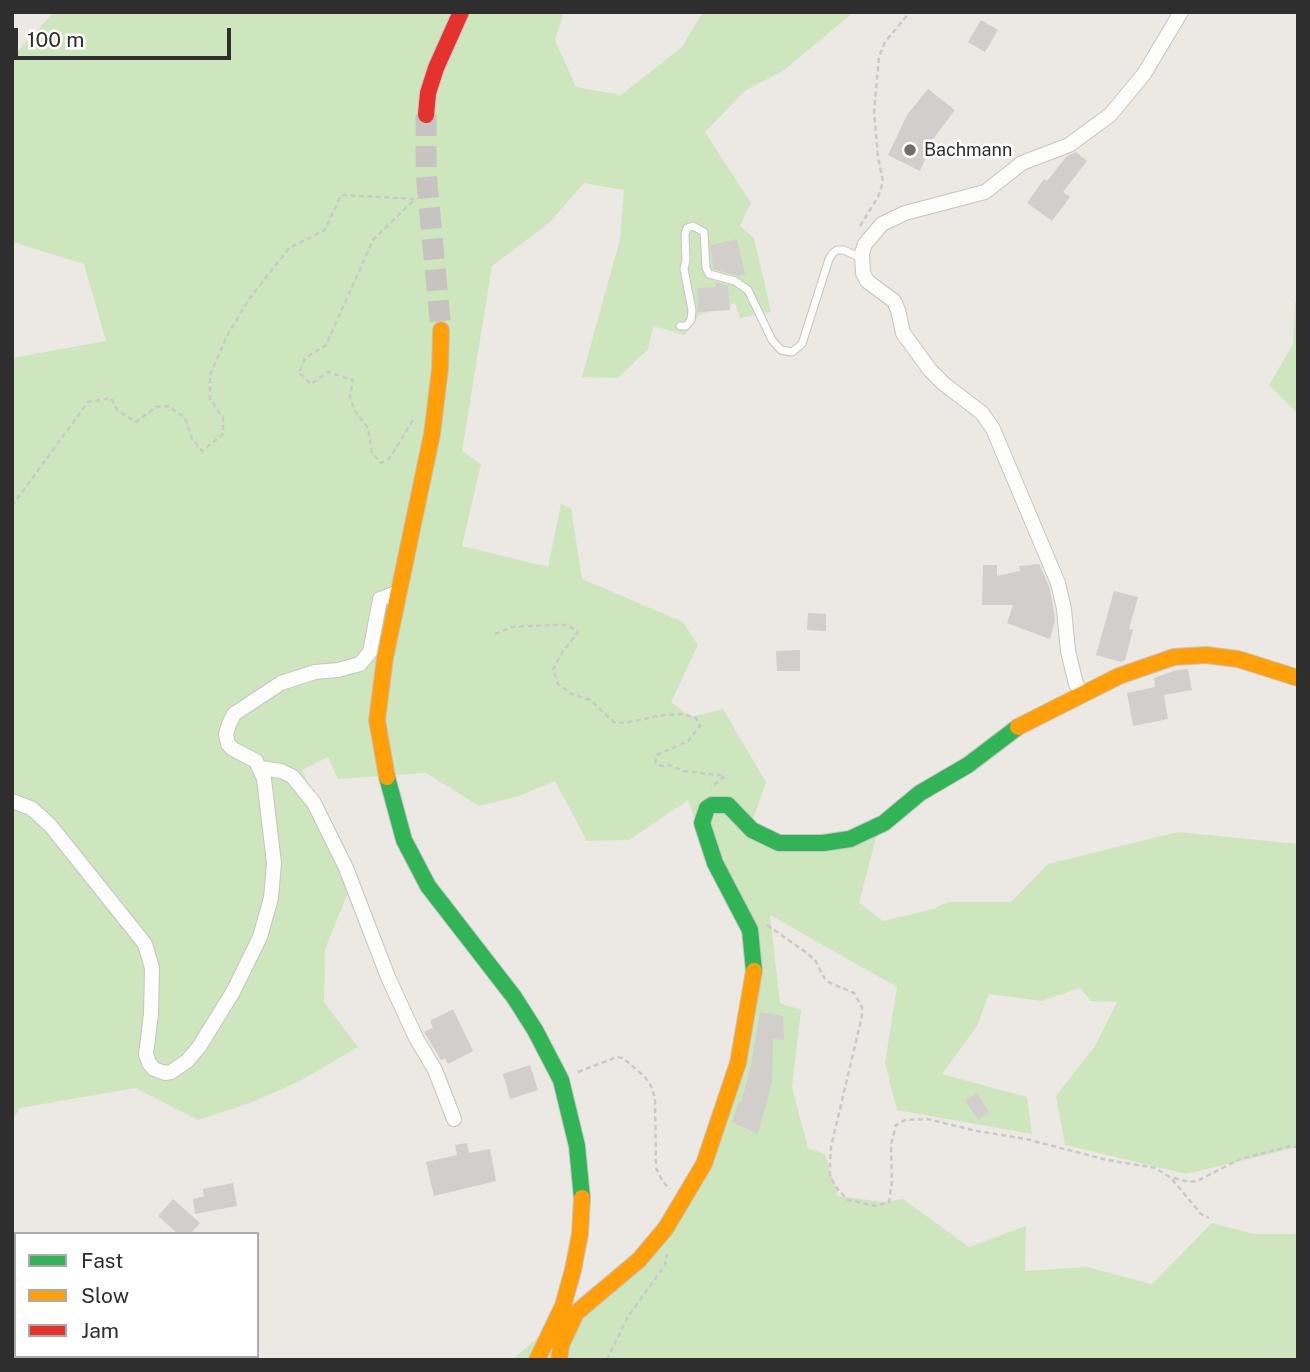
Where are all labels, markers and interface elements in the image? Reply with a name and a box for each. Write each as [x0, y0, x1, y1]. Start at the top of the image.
scale bar [18, 14, 234, 58]
text: 100 m [27, 27, 84, 52]
place label: Bachmann [924, 139, 1012, 161]
marker: Bachmann [902, 142, 918, 158]
legend [14, 1232, 259, 1358]
text: Fast [81, 1248, 123, 1273]
text: Slow [81, 1283, 129, 1308]
text: Jam [81, 1318, 119, 1343]

